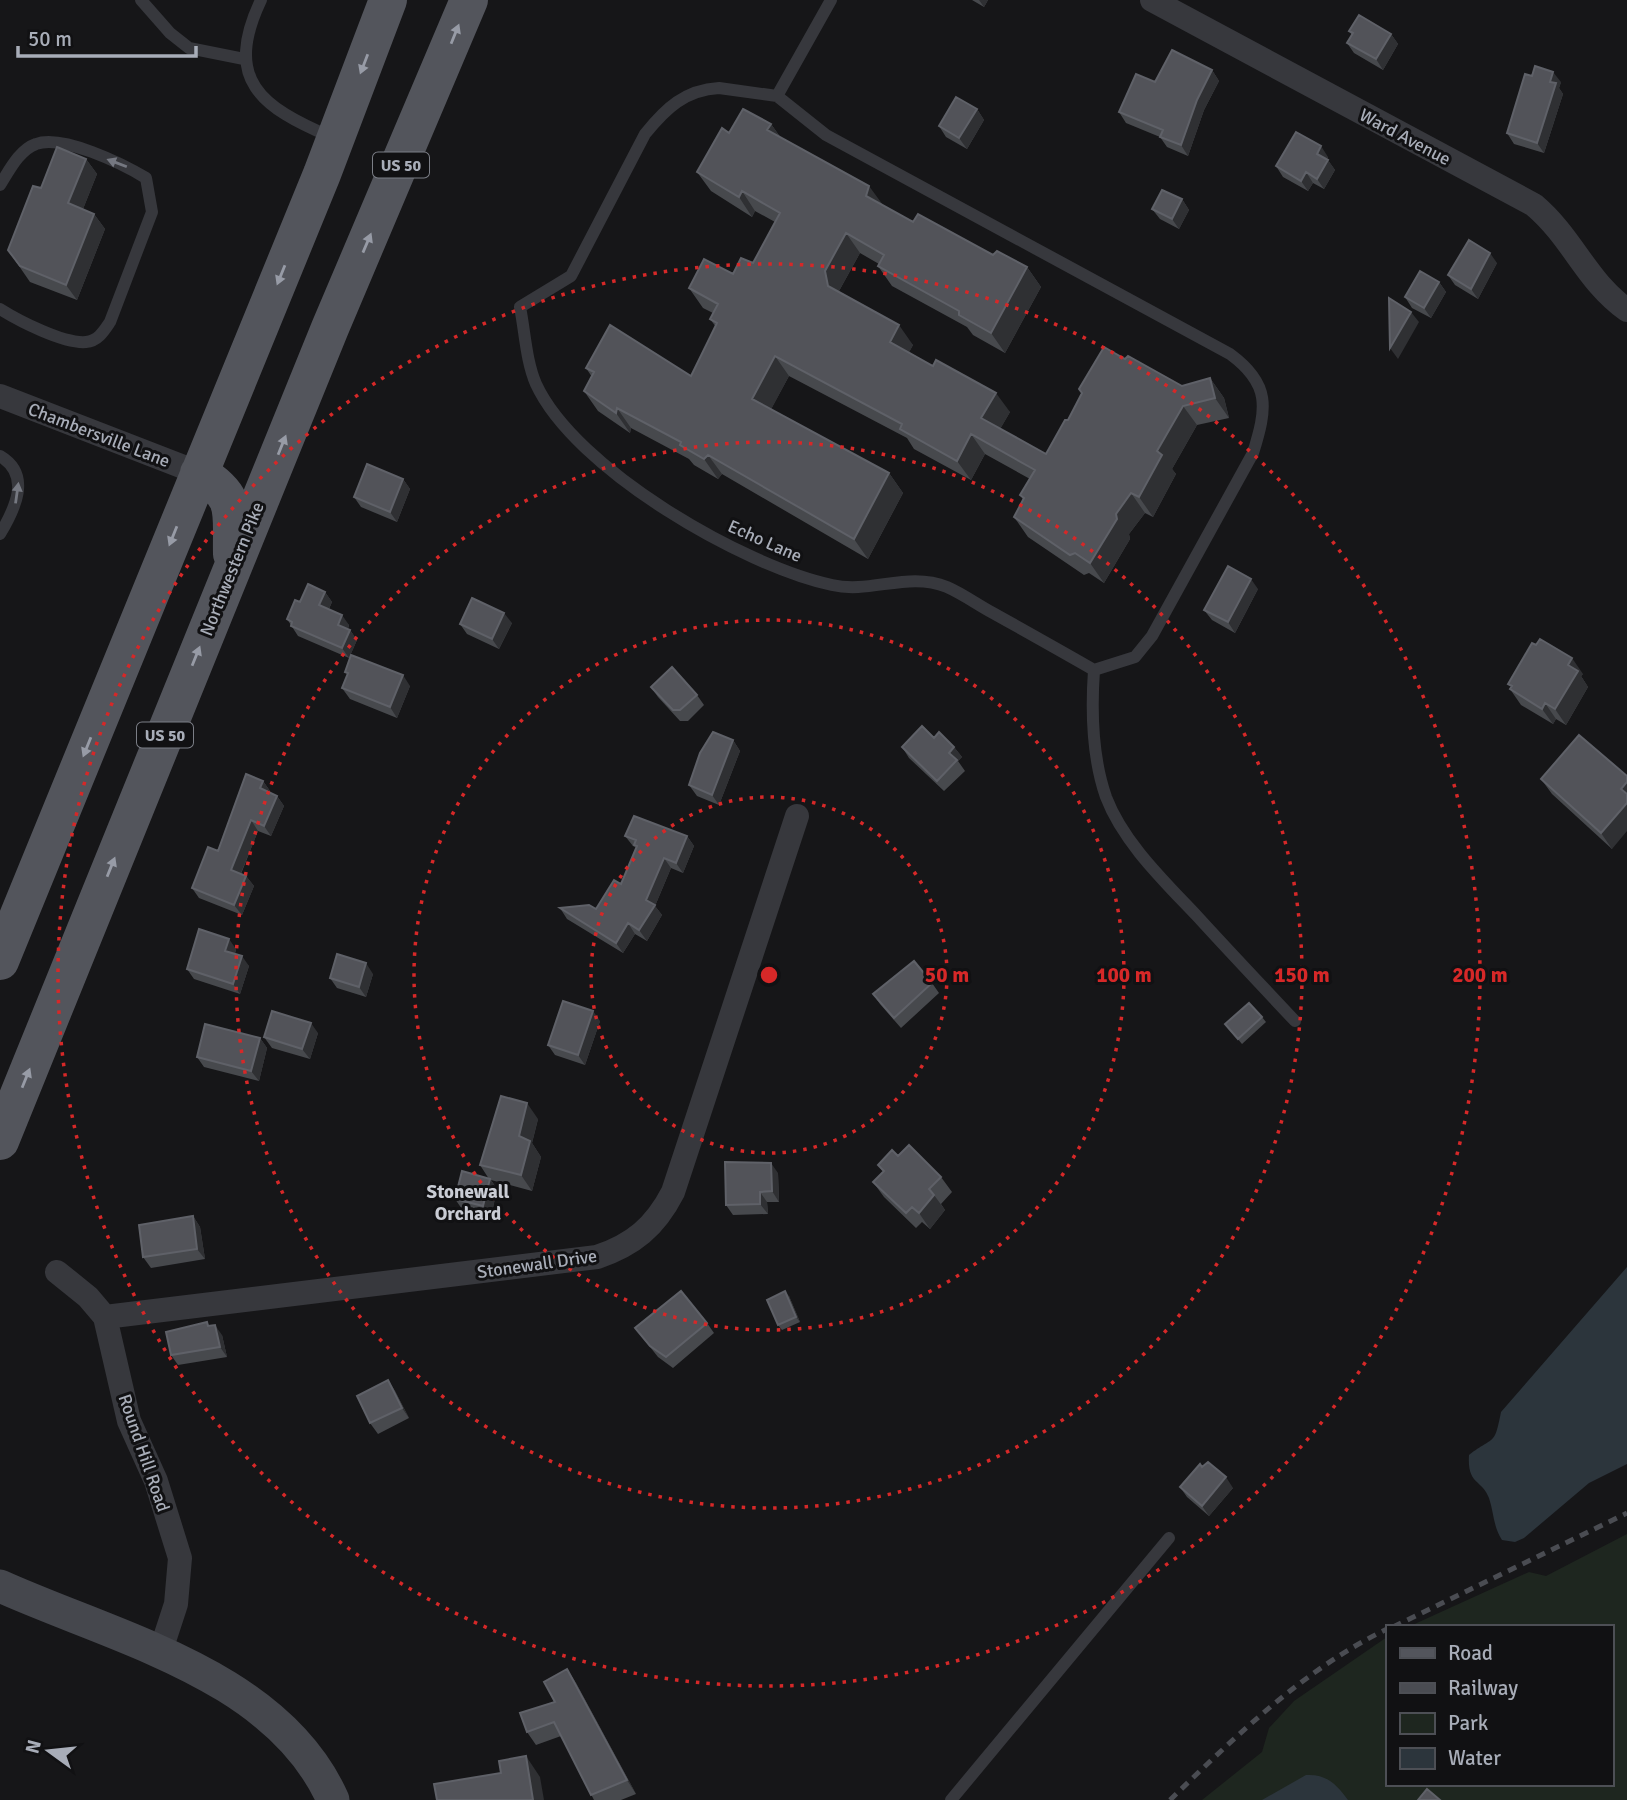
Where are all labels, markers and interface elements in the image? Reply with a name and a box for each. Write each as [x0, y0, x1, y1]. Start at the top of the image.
scale bar [18, 14, 196, 58]
one-way arrow [450, 23, 461, 44]
text: 50 m [28, 26, 72, 52]
one-way arrow [358, 53, 369, 74]
street label: Ward Avenue [1356, 104, 1454, 170]
road number: US 50 [373, 153, 429, 178]
one-way arrow [106, 157, 127, 168]
one-way arrow [361, 233, 373, 253]
one-way arrow [275, 265, 286, 286]
street label: Chambersville Lane [25, 398, 173, 472]
one-way arrow [277, 435, 288, 456]
one-way arrow [11, 482, 22, 504]
street label: Northwestern Pike [195, 499, 269, 639]
street label: Echo Lane [725, 515, 805, 567]
one-way arrow [167, 526, 178, 547]
one-way arrow [191, 645, 202, 666]
road number: US 50 [137, 722, 193, 748]
one-way arrow [82, 737, 93, 758]
one-way arrow [105, 857, 117, 877]
text: 50 m [925, 962, 969, 988]
text: 100 m [1096, 962, 1152, 988]
text: 150 m [1274, 962, 1330, 988]
text: 200 m [1452, 962, 1508, 988]
centre of rings [757, 963, 781, 987]
one-way arrow [20, 1067, 31, 1088]
district label: Stonewall Orchard [427, 1180, 509, 1226]
street label: Stonewall Drive [476, 1245, 598, 1283]
street label: Round Hill Road [114, 1391, 174, 1515]
legend [1386, 1625, 1613, 1786]
text: Road [1448, 1640, 1493, 1666]
text: Railway [1448, 1675, 1518, 1701]
text: Park [1448, 1710, 1489, 1736]
north arrow [14, 1716, 84, 1786]
text: N [20, 1737, 47, 1756]
text: Water [1448, 1745, 1501, 1771]

